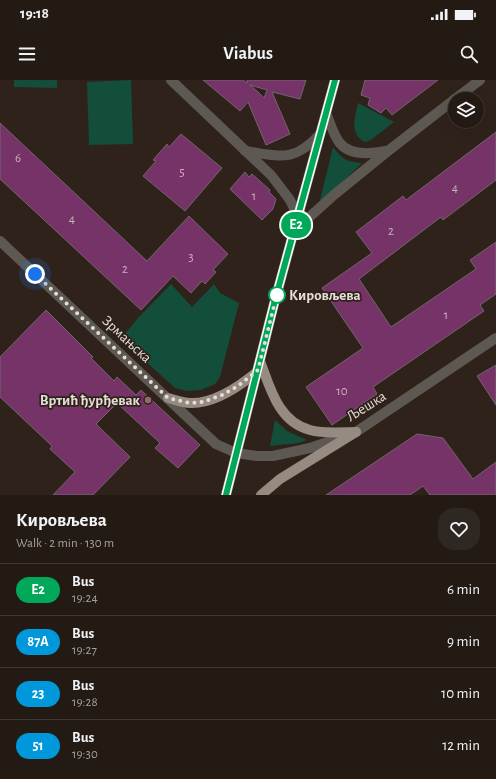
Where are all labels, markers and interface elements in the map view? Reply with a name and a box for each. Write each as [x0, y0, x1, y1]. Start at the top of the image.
text: 19:18 [20, 6, 49, 21]
icon: menu [16, 43, 38, 65]
icon: search [458, 43, 480, 65]
text: Viabus [223, 45, 273, 63]
map controls [448, 92, 484, 128]
button: layers [448, 92, 484, 128]
house number: 6 [15, 152, 21, 165]
house number: 5 [179, 166, 185, 179]
house number: 4 [452, 182, 458, 195]
house number: 1 [252, 190, 256, 203]
line badge: E2 [278, 212, 314, 238]
house number: 4 [69, 213, 75, 226]
text: E2 [289, 218, 303, 232]
house number: 2 [388, 225, 394, 238]
house number: 3 [188, 251, 194, 264]
house number: 2 [122, 263, 128, 276]
your location [25, 264, 45, 284]
marker: Кировљева [268, 286, 286, 304]
place label: Кировљева [289, 288, 361, 303]
house number: 1 [444, 309, 448, 322]
street label: Зрмањска [99, 313, 154, 366]
house number: 10 [336, 385, 348, 398]
street label: Љешка [344, 388, 389, 424]
place label: Вртић ђурђевак [40, 393, 141, 408]
marker: Вртић ђурђевак [143, 395, 153, 405]
button: heart [438, 508, 480, 550]
text: Кировљева [16, 511, 107, 530]
text: Walk · 2 min · 130 m [16, 537, 114, 550]
text: Bus [72, 574, 94, 589]
text: 6 min [447, 582, 480, 597]
text: E2 [31, 583, 45, 597]
text: 19:24 [72, 592, 98, 605]
text: Bus [72, 626, 94, 641]
text: 9 min [447, 634, 480, 649]
text: 87A [27, 635, 49, 649]
text: 19:27 [72, 644, 97, 657]
text: Bus [72, 678, 94, 693]
text: 10 min [441, 686, 480, 701]
text: 23 [32, 687, 44, 701]
text: 19:28 [72, 696, 98, 709]
text: Bus [72, 730, 94, 745]
text: 12 min [442, 738, 480, 753]
text: 51 [32, 739, 44, 753]
text: 19:30 [72, 748, 98, 761]

